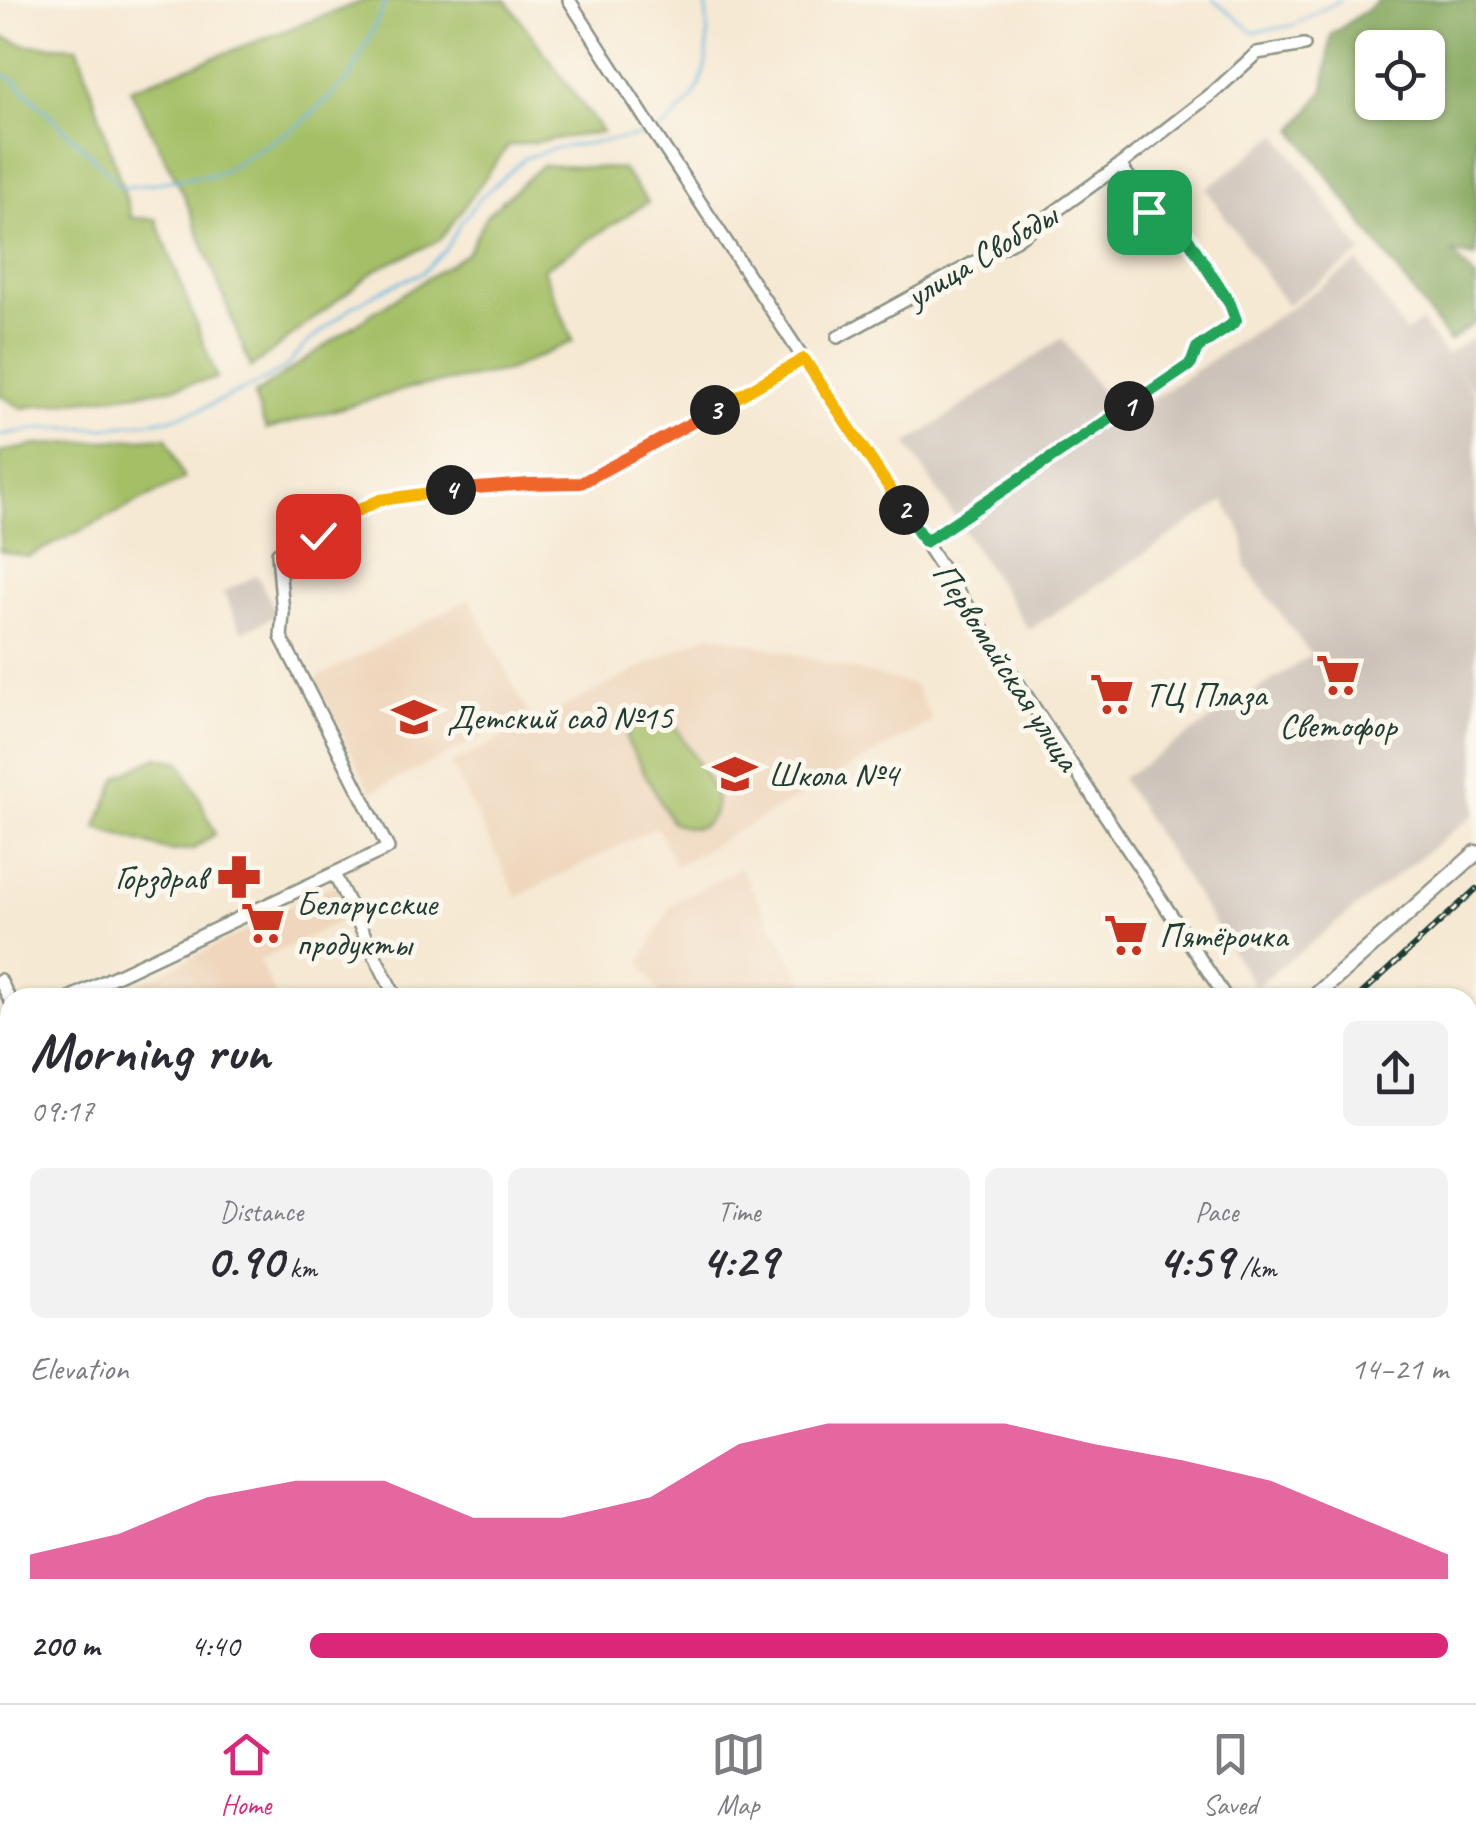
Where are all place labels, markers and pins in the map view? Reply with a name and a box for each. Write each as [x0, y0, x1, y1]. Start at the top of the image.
pin [1107, 170, 1192, 255]
pin: 1 [1104, 381, 1154, 431]
pin: 3 [690, 385, 740, 435]
pin: 4 [426, 465, 476, 515]
pin: 2 [879, 485, 929, 535]
pin [276, 494, 361, 579]
supermarket icon: Светофор [1314, 651, 1362, 699]
supermarket icon: ТЦ Плаза [1088, 670, 1136, 718]
place label: ТЦ Плаза [1145, 672, 1268, 717]
school or university icon: Детский сад №15 [390, 693, 438, 741]
place label: Детский сад №15 [447, 695, 675, 740]
place label: Светофор [1279, 703, 1398, 748]
school or university icon: Школа №4 [711, 750, 759, 798]
place label: Школа №4 [768, 752, 902, 797]
pharmacy icon: Горздрав [215, 853, 263, 901]
place label: Горздрав [115, 855, 212, 900]
place label: Белорусские продукты [296, 881, 440, 966]
supermarket icon: Белорусские продукты [239, 899, 287, 947]
supermarket icon: Пятёрочка [1102, 911, 1150, 959]
place label: Пятёрочка [1159, 913, 1289, 958]

